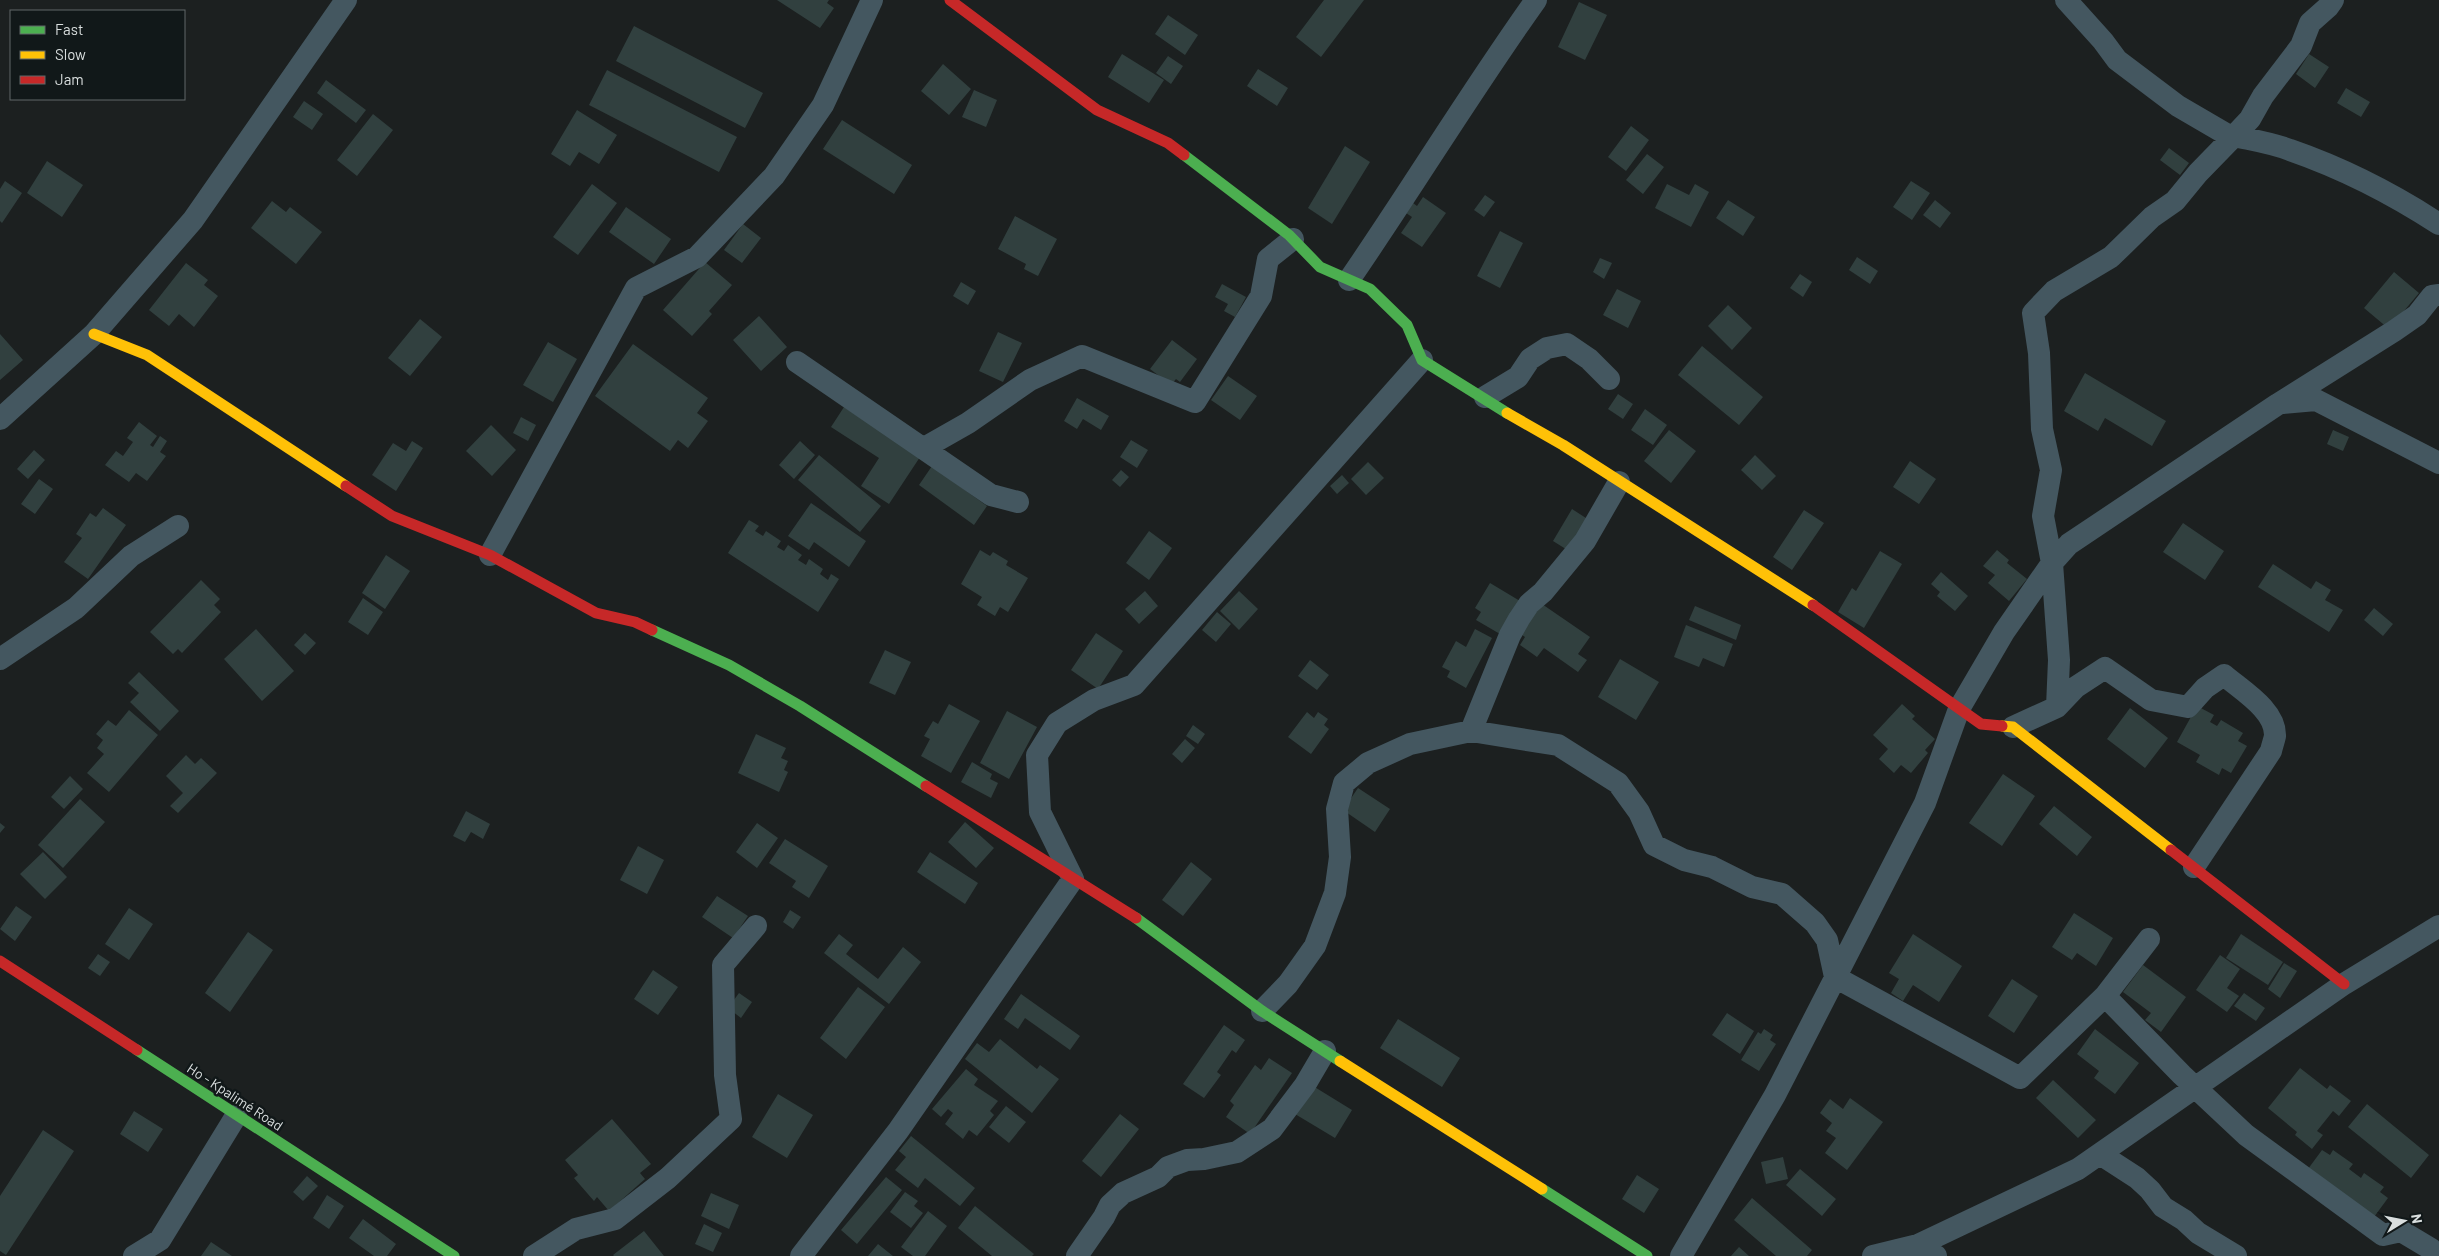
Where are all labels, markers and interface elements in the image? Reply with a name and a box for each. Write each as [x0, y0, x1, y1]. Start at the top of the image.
legend [10, 10, 185, 100]
text: Fast [55, 20, 83, 38]
text: Slow [55, 45, 86, 63]
text: Jam [55, 70, 84, 88]
street label: Ho - Kpalimé Road [184, 1059, 286, 1134]
north arrow [2379, 1196, 2429, 1246]
text: N [2408, 1213, 2426, 1225]

